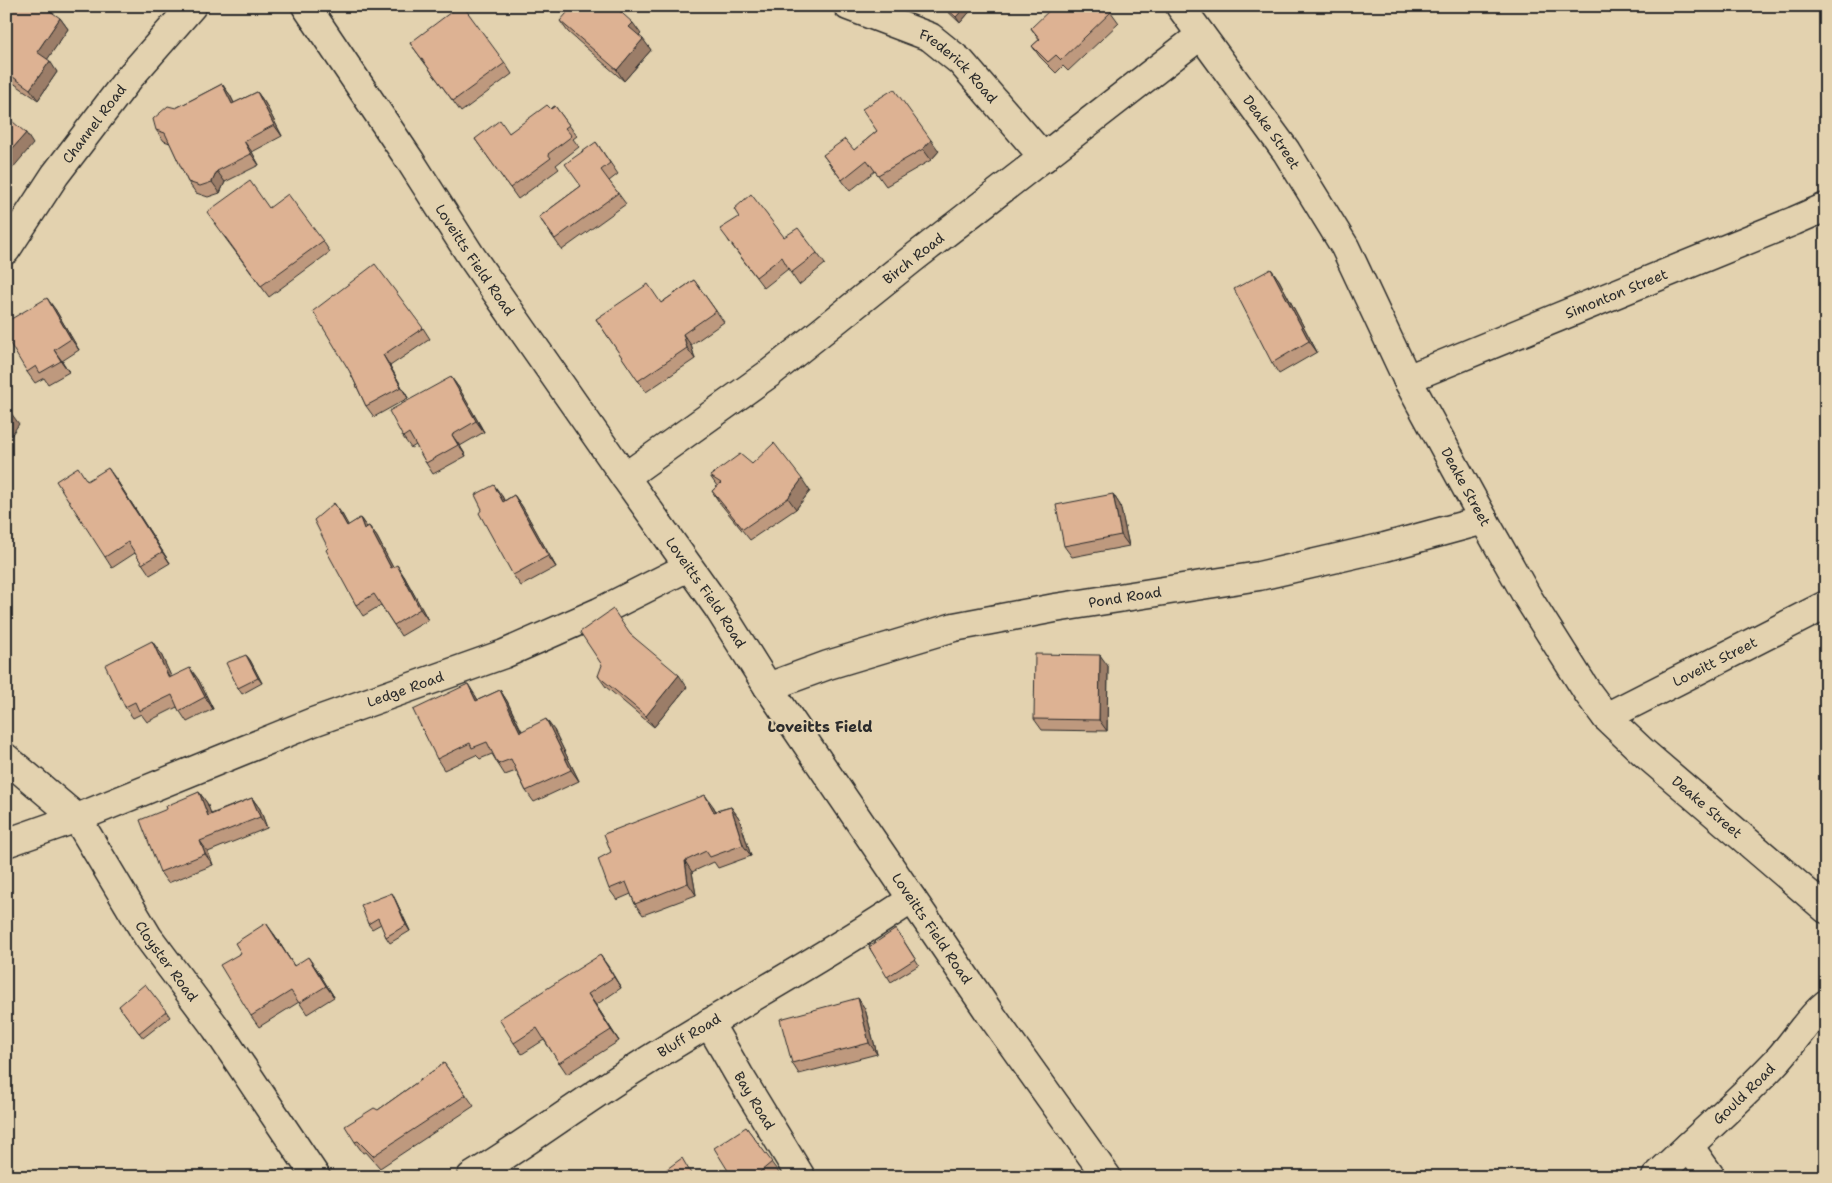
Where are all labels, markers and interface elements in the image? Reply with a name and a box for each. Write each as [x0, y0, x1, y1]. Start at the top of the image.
street label: Frederick Road [917, 25, 1002, 107]
street label: Channel Road [58, 81, 130, 167]
street label: Deake Street [1239, 91, 1304, 173]
street label: Loveitts Field Road [431, 201, 519, 319]
street label: Birch Road [879, 229, 948, 288]
street label: Simonton Street [1562, 265, 1670, 323]
street label: Deake Street [1437, 444, 1495, 529]
street label: Loveitts Field Road [662, 534, 750, 651]
street label: Pond Road [1087, 582, 1163, 612]
street label: Loveitt Street [1669, 633, 1760, 691]
street label: Ledge Road [364, 667, 446, 711]
district label: Loveitts Field [767, 717, 873, 737]
street label: Deake Street [1668, 772, 1746, 842]
street label: Loveitts Field Road [888, 869, 976, 987]
street label: Cloyster Road [131, 918, 202, 1005]
street label: Bluff Road [654, 1009, 724, 1061]
street label: Gould Road [1709, 1059, 1779, 1128]
street label: Bay Road [730, 1068, 779, 1133]

